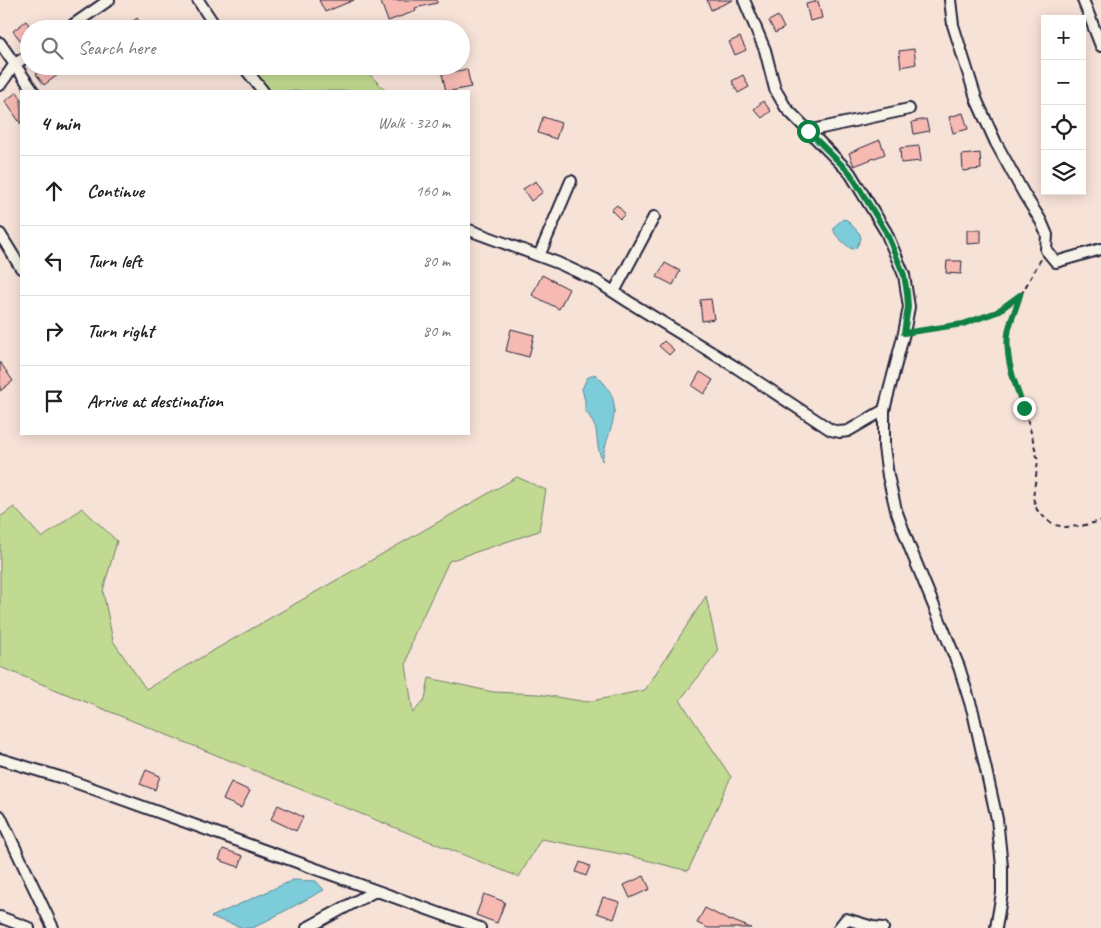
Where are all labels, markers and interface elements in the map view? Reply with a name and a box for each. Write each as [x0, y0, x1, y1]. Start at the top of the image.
map controls [1041, 15, 1086, 195]
button: + [1041, 15, 1086, 60]
search box [20, 20, 470, 75]
icon: search [38, 34, 66, 62]
text: Search here [78, 36, 155, 60]
button: − [1041, 60, 1086, 105]
button: locate [1041, 105, 1086, 150]
text: 4 min [40, 110, 80, 136]
text: Walk · 320 m [378, 113, 450, 133]
route start [797, 120, 820, 143]
button: layers [1041, 150, 1086, 195]
icon: ahead [40, 177, 68, 205]
text: Continue [87, 179, 144, 203]
text: 160 m [416, 181, 450, 201]
icon: left [40, 247, 68, 275]
text: Turn left [87, 249, 142, 273]
text: 80 m [423, 251, 450, 271]
icon: right [40, 317, 68, 345]
text: Turn right [87, 319, 154, 343]
text: 80 m [423, 321, 450, 341]
icon: arrive [40, 387, 68, 415]
text: Arrive at destination [87, 389, 223, 413]
route end [1013, 397, 1036, 420]

